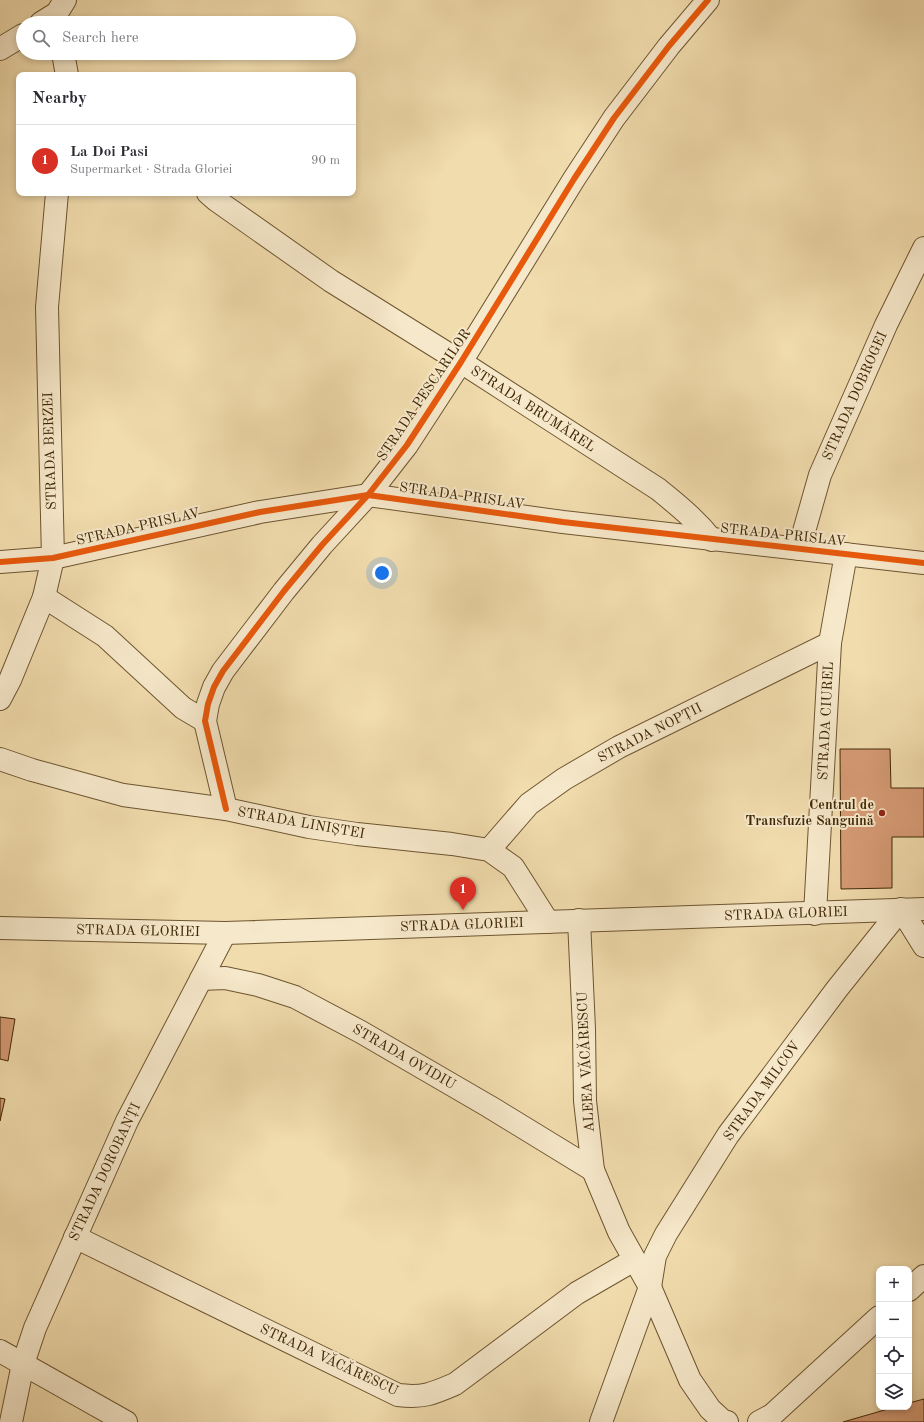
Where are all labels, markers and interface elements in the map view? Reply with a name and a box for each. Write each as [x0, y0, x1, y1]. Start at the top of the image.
search box [16, 16, 356, 60]
icon: search [30, 27, 52, 49]
text: Search here [62, 31, 139, 46]
text: Nearby [32, 90, 87, 107]
text: La Doi Pasi [70, 145, 148, 160]
text: 1 [41, 154, 49, 167]
text: 90 m [311, 154, 340, 167]
text: Supermarket · Strada Gloriei [70, 163, 232, 176]
street label: STRADA PESCARILOR [375, 326, 473, 464]
street label: STRADA DOBROGEI [820, 329, 890, 463]
street label: STRADA BRUMĂREL [468, 361, 600, 455]
street label: STRADA BERZEI [41, 392, 59, 510]
street label: STRADA PRISLAV [398, 480, 526, 512]
street label: STRADA PRISLAV [75, 506, 201, 548]
street label: STRADA PRISLAV [719, 521, 847, 549]
your location [372, 563, 392, 583]
street label: STRADA CIUREL [816, 661, 836, 781]
street label: STRADA NOPȚII [596, 701, 705, 766]
place label: Centrul de Transfuzie Sanguină [745, 798, 874, 828]
street label: STRADA LINIȘTEI [236, 805, 366, 841]
marker: Centrul de Transfuzie Sanguină [877, 808, 887, 818]
pin: 1 [450, 877, 476, 910]
street label: STRADA GLORIEI [724, 905, 848, 923]
street label: STRADA GLORIEI [400, 916, 524, 934]
street label: STRADA GLORIEI [76, 923, 200, 939]
street label: ALEEA VĂCĂRESCU [572, 991, 597, 1133]
street label: STRADA OVIDIU [350, 1022, 458, 1092]
street label: STRADA MILCOV [721, 1038, 803, 1143]
street label: STRADA DOROBANȚI [67, 1101, 144, 1244]
map controls [876, 1266, 912, 1410]
button: + [876, 1266, 912, 1302]
button: − [876, 1302, 912, 1338]
street label: STRADA VĂCĂRESCU [258, 1319, 402, 1398]
button: locate [876, 1338, 912, 1374]
button: layers [876, 1374, 912, 1410]

